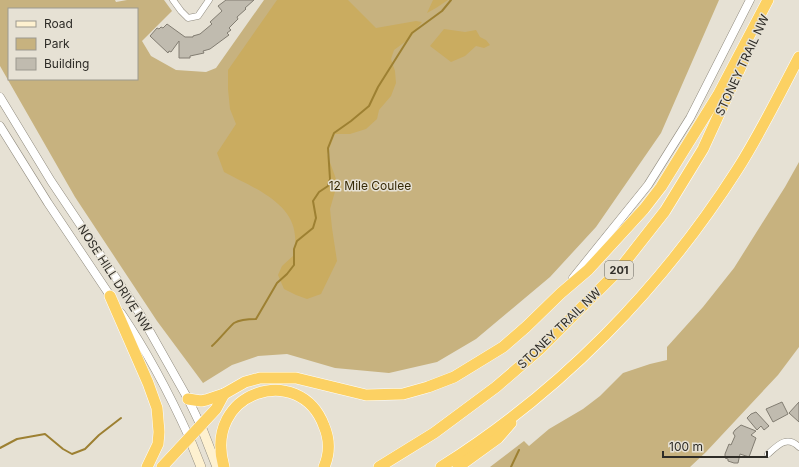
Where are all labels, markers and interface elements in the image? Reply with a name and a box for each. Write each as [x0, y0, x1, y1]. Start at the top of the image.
legend [8, 8, 138, 80]
street label: STONEY TRAIL NW [712, 12, 772, 118]
text: Road [44, 16, 73, 31]
text: Park [44, 36, 70, 51]
text: Building [44, 56, 89, 71]
park label: 12 Mile Coulee [329, 178, 411, 193]
street label: NOSE HILL DRIVE NW [75, 222, 155, 335]
road number: 201 [605, 261, 633, 279]
street label: STONEY TRAIL NW [514, 284, 604, 372]
scale bar [663, 433, 767, 459]
text: 100 m [669, 439, 703, 454]

